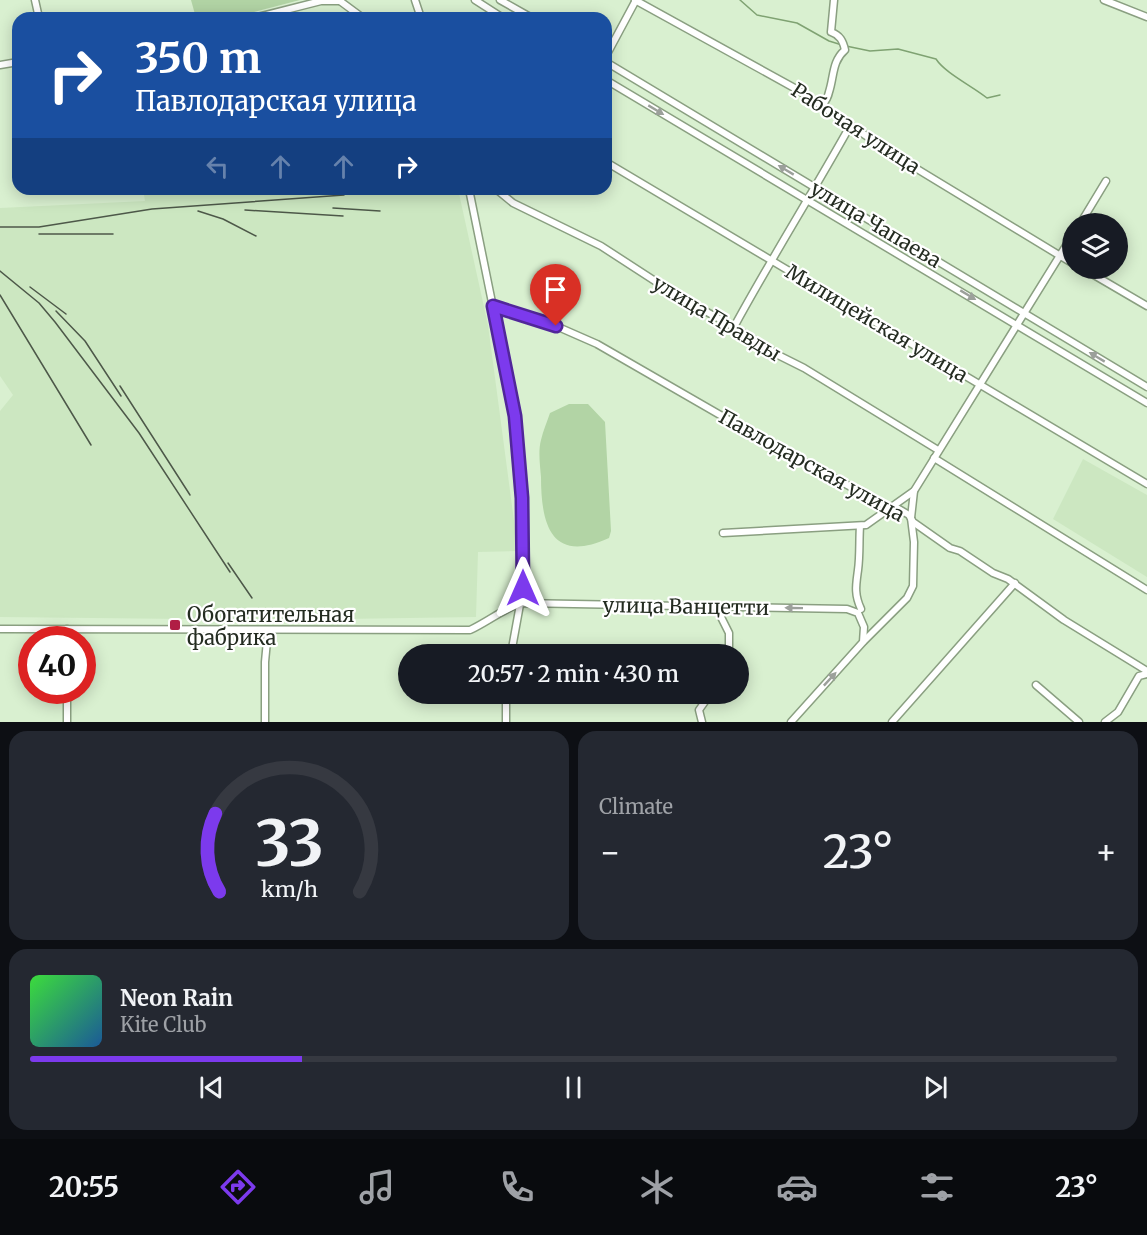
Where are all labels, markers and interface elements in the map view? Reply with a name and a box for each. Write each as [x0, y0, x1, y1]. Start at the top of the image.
text: 350 m [135, 32, 261, 84]
icon: right [36, 36, 114, 114]
street label: Рабочая улица [787, 77, 925, 179]
text: Павлодарская улица [135, 84, 417, 118]
one-way arrow [648, 104, 664, 115]
icon: left [201, 150, 234, 183]
icon: ahead [264, 150, 297, 183]
icon: ahead [327, 150, 360, 183]
icon: right [390, 150, 423, 183]
one-way arrow [778, 164, 794, 175]
street label: улица Чапаева [806, 175, 946, 273]
map controls [1062, 213, 1128, 279]
button: layers [1062, 213, 1128, 279]
street label: Милицейская улица [781, 259, 973, 387]
pin [530, 264, 581, 326]
street label: улица Правды [648, 270, 786, 366]
icon: arrive [539, 273, 572, 306]
one-way arrow [960, 290, 977, 300]
one-way arrow [1089, 351, 1105, 362]
street label: Павлодарская улица [715, 403, 910, 527]
position arrow [491, 556, 555, 620]
street label: улица Ванцетти [602, 592, 770, 620]
place label: Обогатительная фабрика [187, 602, 354, 650]
one-way arrow [785, 603, 804, 613]
marker: Обогатительная фабрика [168, 618, 182, 632]
speed limit sign: 40 [18, 626, 96, 704]
text: 20:57 · 2 min · 430 m [468, 660, 679, 688]
one-way arrow [823, 672, 837, 686]
text: Climate [599, 794, 673, 819]
text: 33 [255, 805, 323, 883]
text: 23° [823, 824, 893, 880]
text: − [599, 832, 621, 873]
text: + [1095, 832, 1117, 873]
text: km/h [261, 877, 317, 904]
text: Neon Rain [120, 984, 233, 1012]
text: Kite Club [120, 1012, 206, 1037]
icon: previous [195, 1071, 228, 1104]
icon: pause [557, 1071, 590, 1104]
icon: next [919, 1071, 952, 1104]
icon: directions [217, 1166, 259, 1208]
icon: music [356, 1166, 398, 1208]
icon: phone [496, 1166, 538, 1208]
icon: climate [636, 1166, 678, 1208]
icon: car [776, 1166, 818, 1208]
icon: filters [916, 1166, 958, 1208]
text: 20:55 [49, 1170, 119, 1204]
text: 23° [1055, 1170, 1098, 1204]

